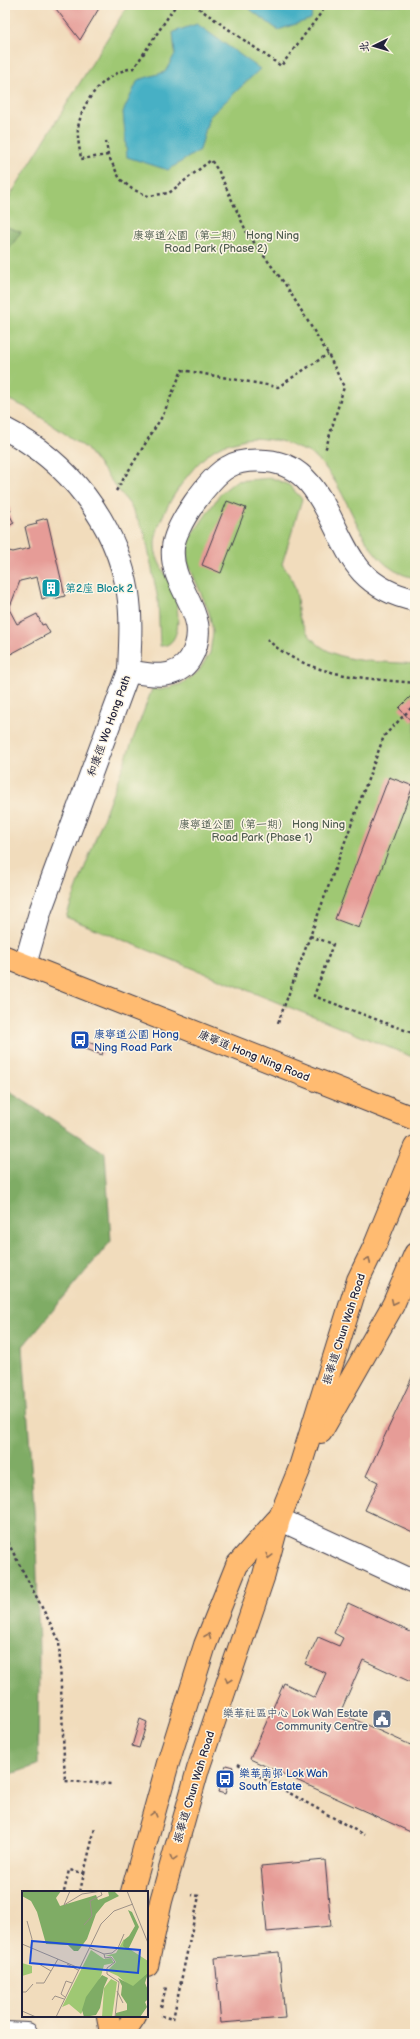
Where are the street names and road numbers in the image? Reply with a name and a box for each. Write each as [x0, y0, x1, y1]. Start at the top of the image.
street label: 和康徑 Wo Hong Path [85, 674, 133, 778]
street label: 康寧道 Hong Ning Road [197, 1028, 311, 1084]
street label: 振華道 Chun Wah Road [320, 1272, 368, 1386]
street label: 振華道 Chun Wah Road [171, 1730, 217, 1844]

